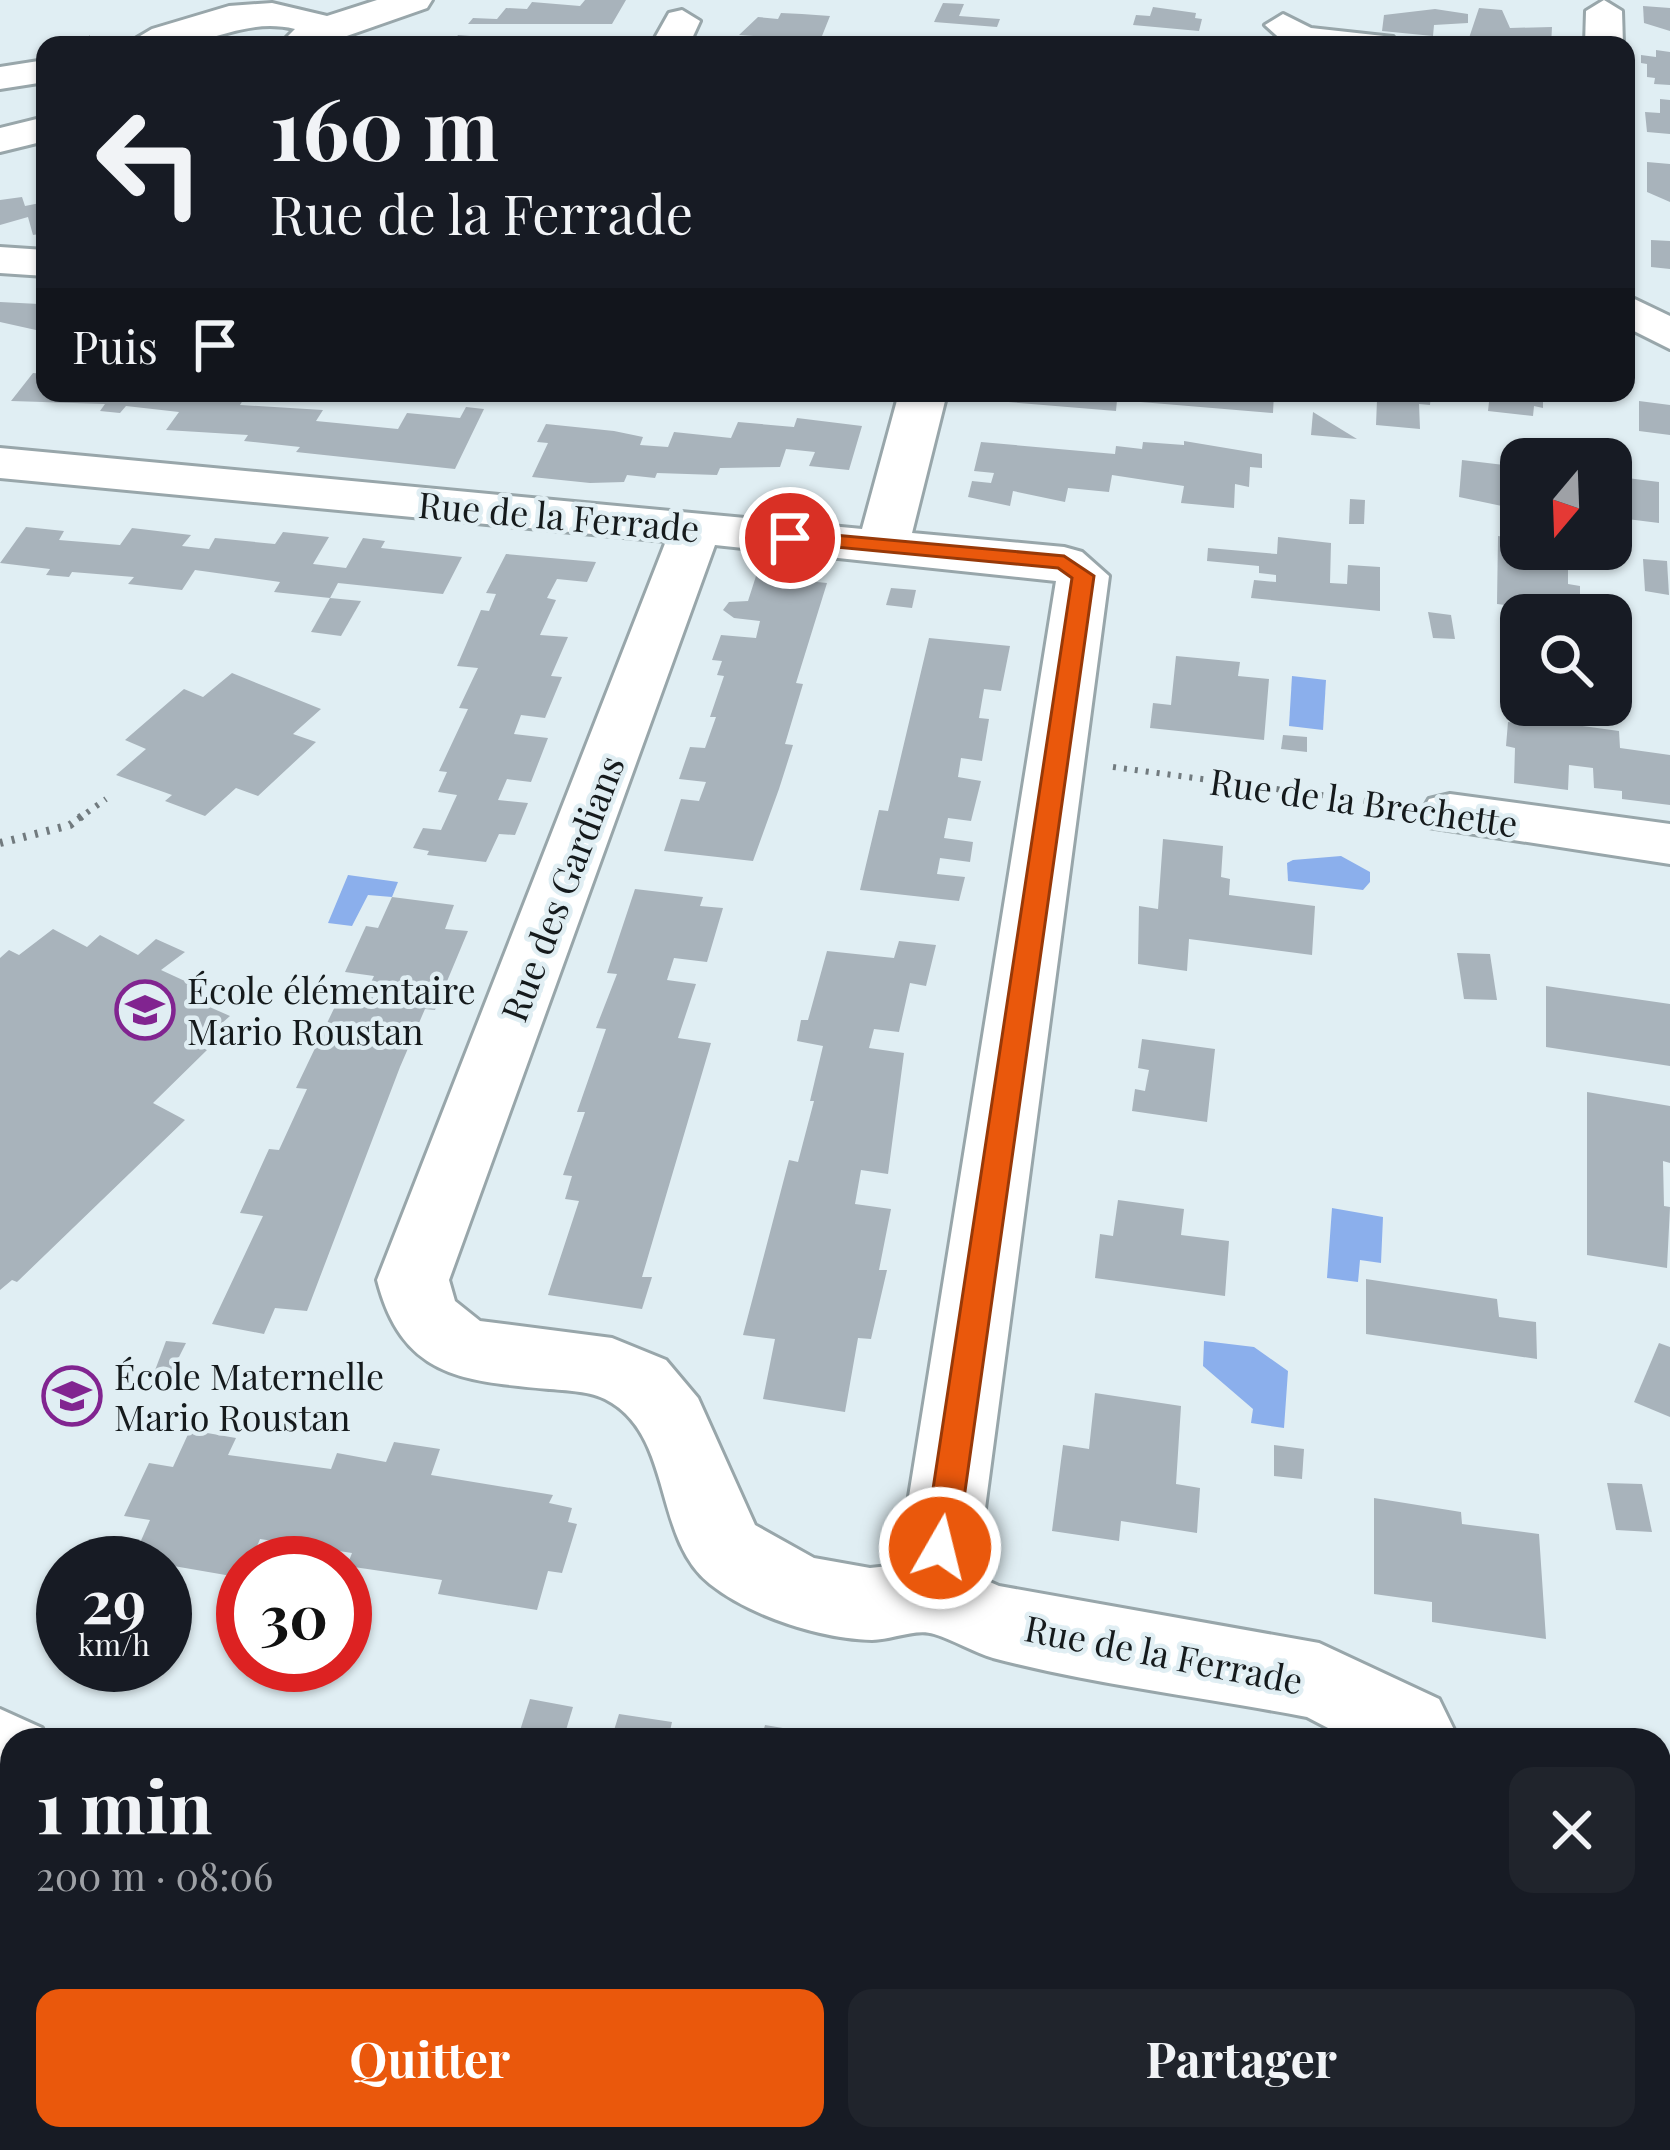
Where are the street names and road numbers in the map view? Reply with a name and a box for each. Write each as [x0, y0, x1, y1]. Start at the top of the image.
street label: Rue de la Ferrade [416, 479, 702, 551]
street label: Rue des Gardians [488, 748, 634, 1028]
street label: Rue de la Brechette [1207, 756, 1521, 846]
street label: Rue de la Ferrade [1021, 1603, 1307, 1703]

